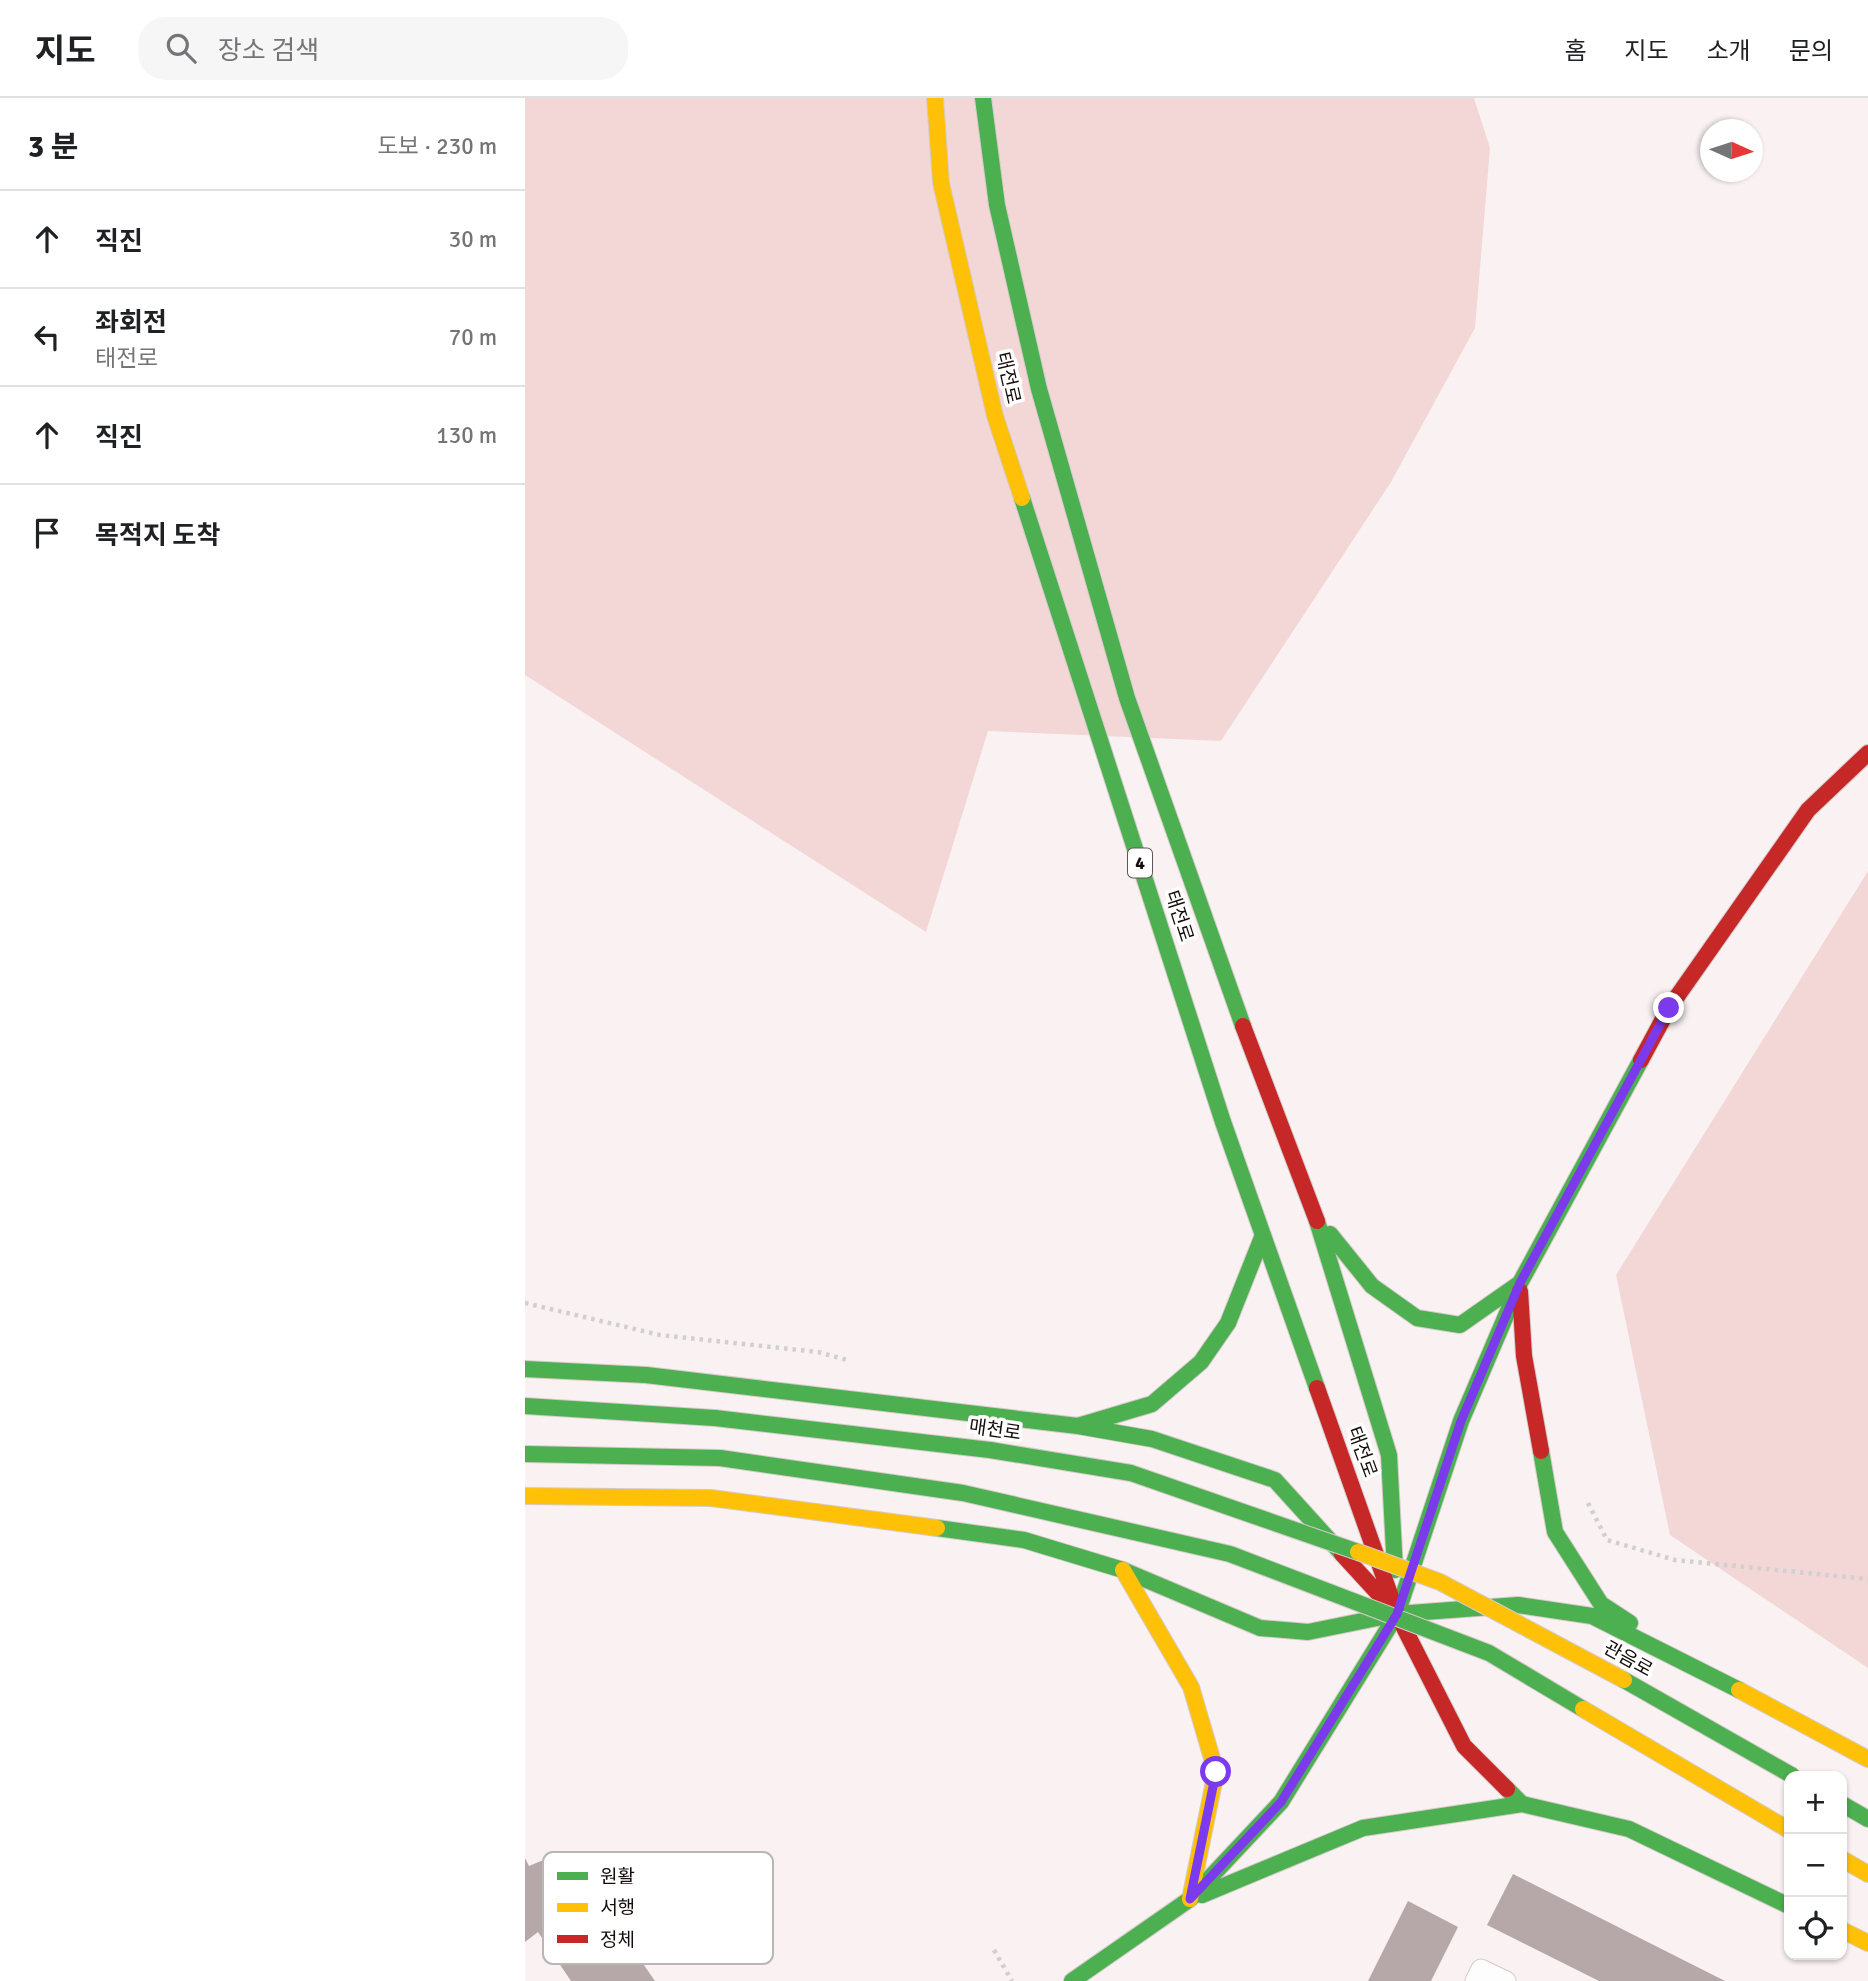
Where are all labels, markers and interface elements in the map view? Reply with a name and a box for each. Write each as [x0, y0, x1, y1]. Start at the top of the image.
search box [138, 17, 628, 80]
icon: search [162, 29, 200, 67]
text: 지도 [35, 31, 96, 72]
text: 장소 검색 [218, 35, 319, 67]
text: 홈 [1564, 36, 1586, 66]
text: 지도 [1624, 36, 1669, 66]
text: 소개 [1707, 36, 1751, 66]
text: 문의 [1789, 36, 1833, 66]
north arrow [1700, 119, 1763, 182]
text: 3 분 [28, 129, 78, 166]
text: 도보 · 230 m [377, 132, 497, 161]
icon: ahead [28, 220, 66, 258]
text: 30 m [449, 225, 497, 254]
text: 직진 [95, 226, 143, 258]
text: 좌회전 [95, 307, 167, 339]
icon: left [28, 318, 66, 356]
text: 70 m [449, 323, 497, 352]
text: 태전로 [95, 344, 158, 373]
street label: 태전로 [990, 350, 1026, 406]
icon: ahead [28, 416, 66, 454]
text: 130 m [436, 421, 497, 450]
text: 직진 [95, 422, 143, 454]
icon: arrive [28, 514, 66, 552]
text: 목적지 도착 [95, 520, 220, 552]
road number: 4 [1128, 848, 1152, 878]
street label: 태전로 [1159, 887, 1199, 945]
route end [1653, 992, 1684, 1023]
street label: 매천로 [967, 1414, 1023, 1446]
street label: 태전로 [1342, 1423, 1382, 1481]
street label: 관음로 [1599, 1636, 1657, 1682]
route start [1200, 1756, 1231, 1787]
map controls [1784, 1771, 1847, 1960]
button: + [1784, 1771, 1847, 1834]
button: − [1784, 1834, 1847, 1897]
legend [543, 1852, 773, 1964]
text: 원활 [600, 1865, 635, 1889]
text: 서행 [600, 1896, 635, 1920]
button: locate [1784, 1897, 1847, 1960]
text: 정체 [600, 1928, 635, 1952]

